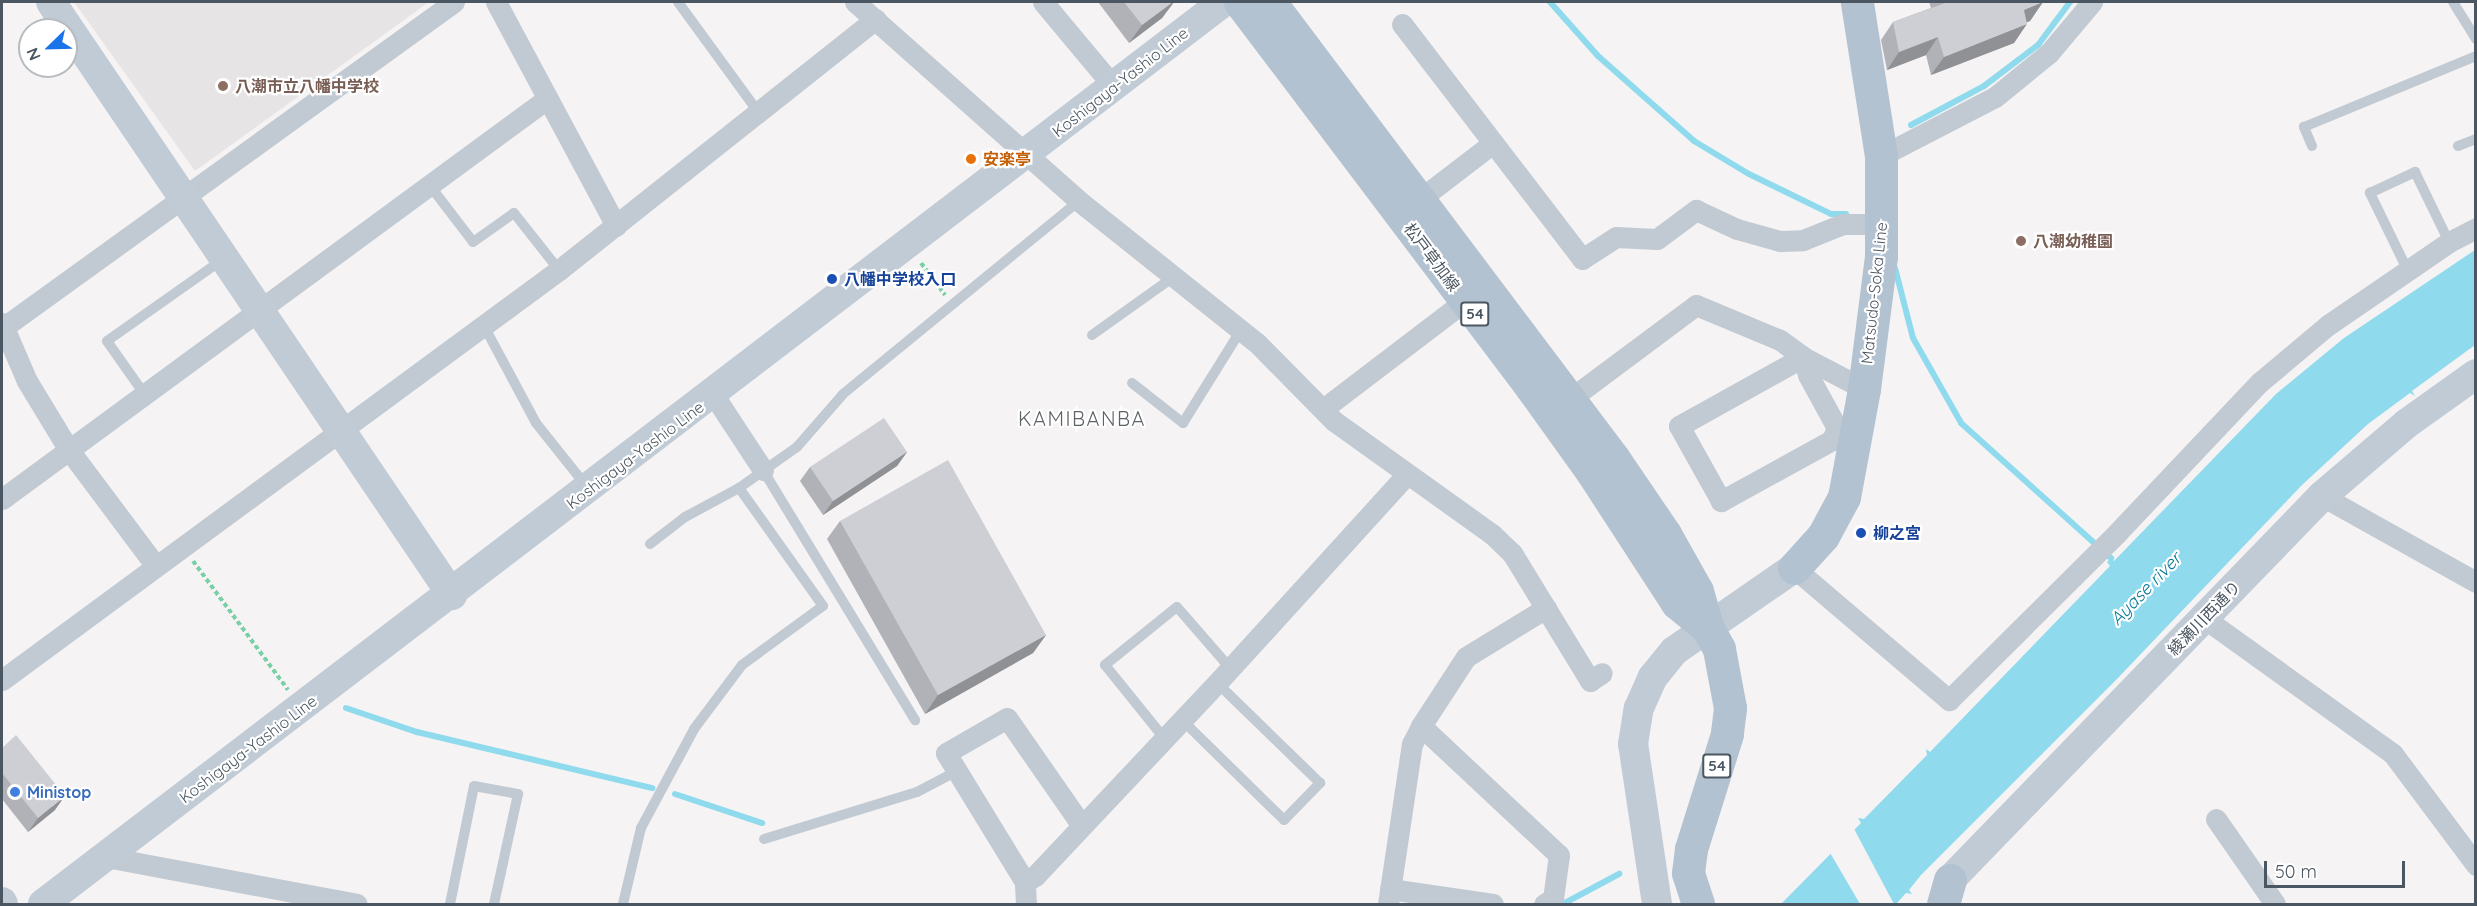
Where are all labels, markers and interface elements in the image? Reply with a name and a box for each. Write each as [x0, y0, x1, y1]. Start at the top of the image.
north arrow [18, 18, 78, 78]
street label: Koshigaya-Yashio Line [1048, 23, 1192, 141]
text: N [22, 45, 45, 64]
place label: 八潮市立八幡中学校 [235, 76, 379, 96]
marker: 八潮市立八幡中学校 [216, 79, 230, 93]
place label: 安楽亭 [983, 149, 1031, 169]
marker: 安楽亭 [964, 152, 978, 166]
street label: 松戸草加線 [1400, 219, 1464, 295]
street label: Matsudo-Soka Line [1857, 221, 1891, 365]
place label: 八潮幼稚園 [2033, 231, 2113, 251]
marker: 八潮幼稚園 [2014, 234, 2028, 248]
place label: 八幡中学校入口 [844, 269, 956, 289]
marker: 八幡中学校入口 [825, 272, 839, 286]
road number: 54 [1460, 302, 1490, 326]
street label: Koshigaya-Yashio Line [562, 397, 708, 513]
district label: KAMIBANBA [1018, 406, 1146, 430]
place label: 柳之宮 [1873, 523, 1921, 543]
marker: 柳之宮 [1854, 526, 1868, 540]
water label: Ayase river [2106, 548, 2186, 630]
street label: 綾瀬川西通り [2164, 577, 2244, 659]
street label: Koshigaya-Yashio Line [175, 691, 321, 807]
road number: 54 [1702, 754, 1732, 778]
place label: Ministop [27, 782, 91, 802]
marker: Ministop [8, 785, 22, 799]
scale bar [2267, 849, 2408, 887]
text: 50 m [2275, 860, 2317, 883]

